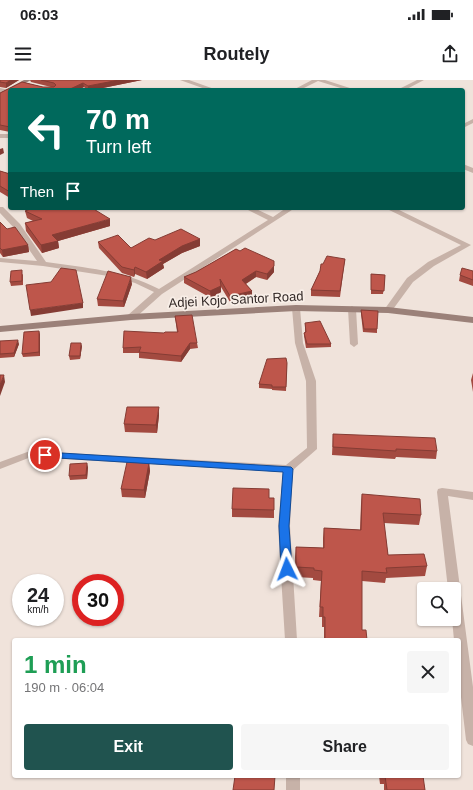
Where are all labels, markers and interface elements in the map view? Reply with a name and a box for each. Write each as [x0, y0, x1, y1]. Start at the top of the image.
text: 06:03 [20, 6, 58, 23]
icon: menu [12, 43, 34, 65]
icon: share [439, 43, 461, 65]
text: Routely [203, 44, 270, 64]
icon: left [20, 104, 72, 156]
text: 70 m [86, 104, 150, 135]
text: Turn left [86, 137, 151, 157]
icon: arrive [62, 180, 84, 202]
text: Then [20, 183, 54, 200]
street label: Adjei Kojo Santor Road [168, 288, 304, 311]
pin [28, 438, 62, 472]
icon: arrive [34, 444, 56, 466]
position arrow [266, 548, 308, 590]
speed limit sign: 30 [72, 574, 124, 626]
map controls [417, 582, 461, 626]
button: search [417, 582, 461, 626]
text: 24 [27, 584, 49, 606]
text: km/h [27, 604, 49, 615]
text: 1 min [24, 651, 87, 678]
button: close [407, 651, 449, 693]
text: 190 m · 06:04 [24, 680, 104, 695]
button: Exit [24, 724, 233, 770]
button: Share [241, 724, 449, 770]

